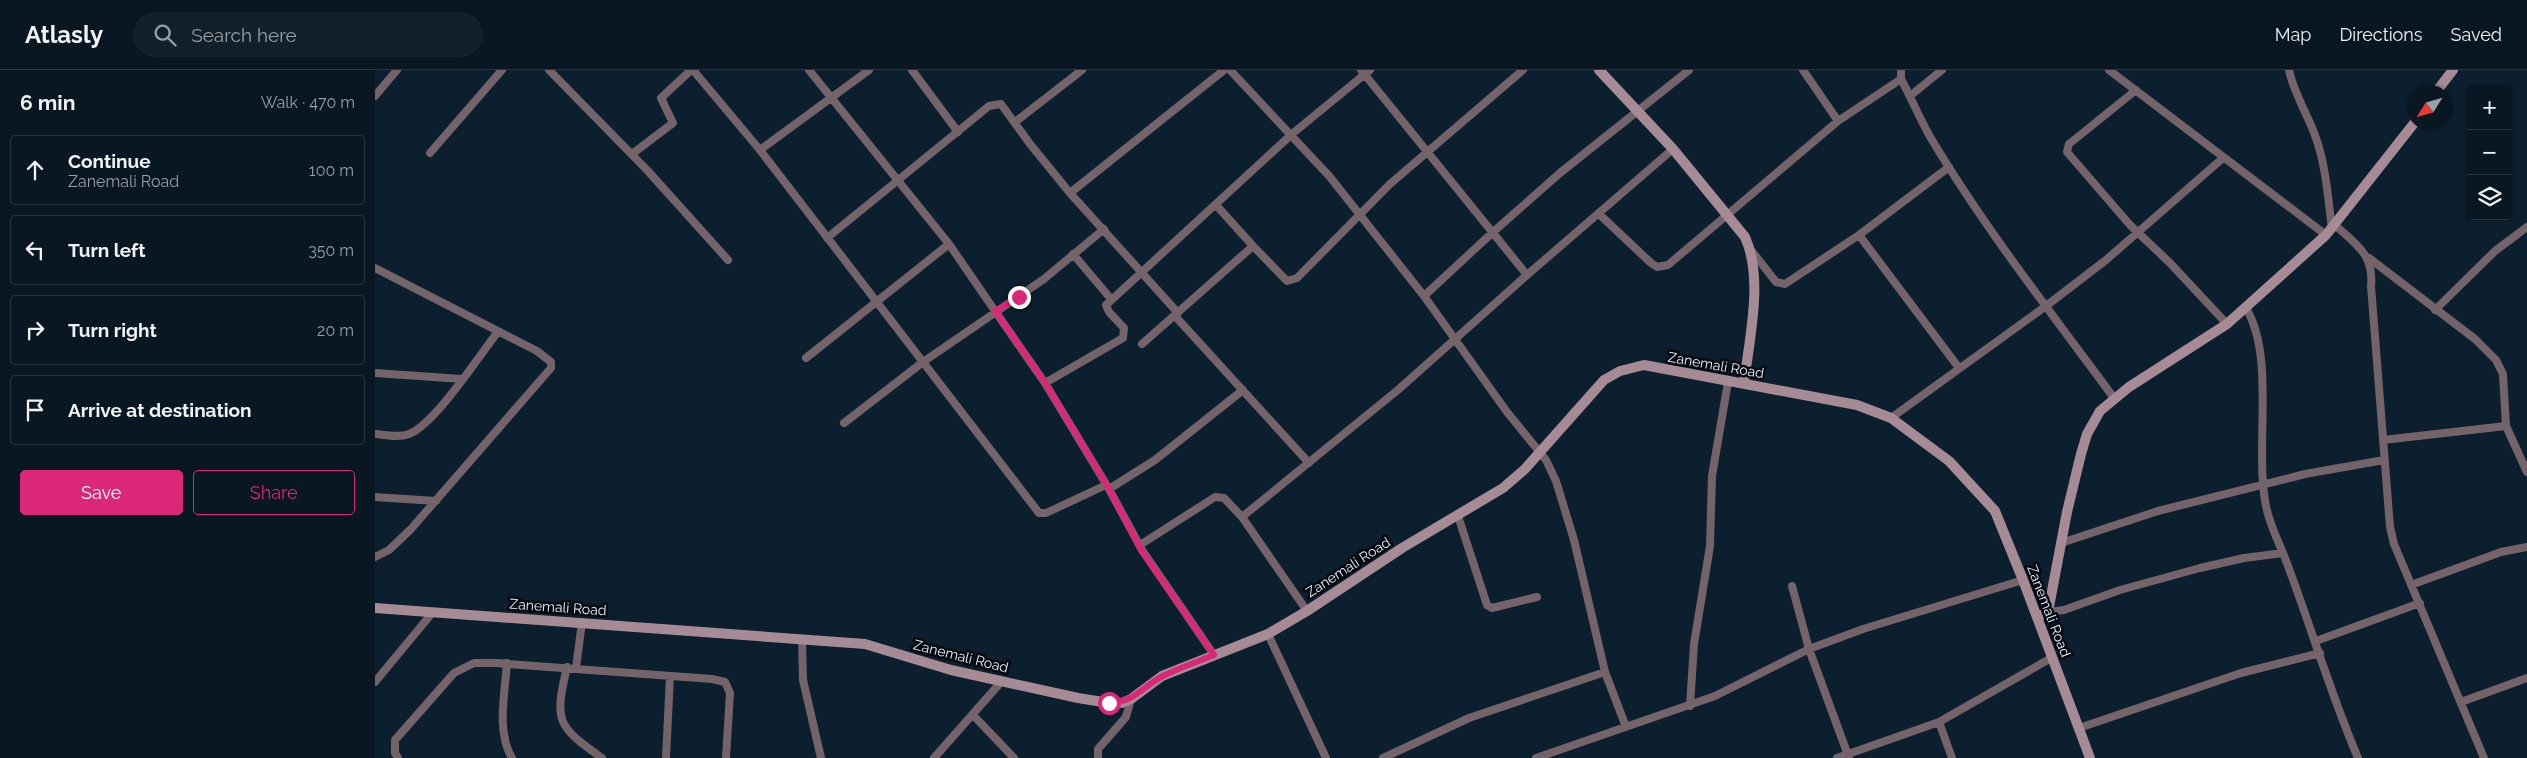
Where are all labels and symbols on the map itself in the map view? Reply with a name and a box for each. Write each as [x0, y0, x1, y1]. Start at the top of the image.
north arrow [2407, 85, 2452, 130]
route end [1008, 286, 1031, 309]
street label: Zanemali Road [1667, 349, 1765, 381]
street label: Zanemali Road [1303, 534, 1393, 600]
street label: Zanemali Road [2024, 563, 2074, 659]
street label: Zanemali Road [509, 596, 607, 618]
street label: Zanemali Road [912, 636, 1010, 676]
route start [1098, 692, 1121, 715]

